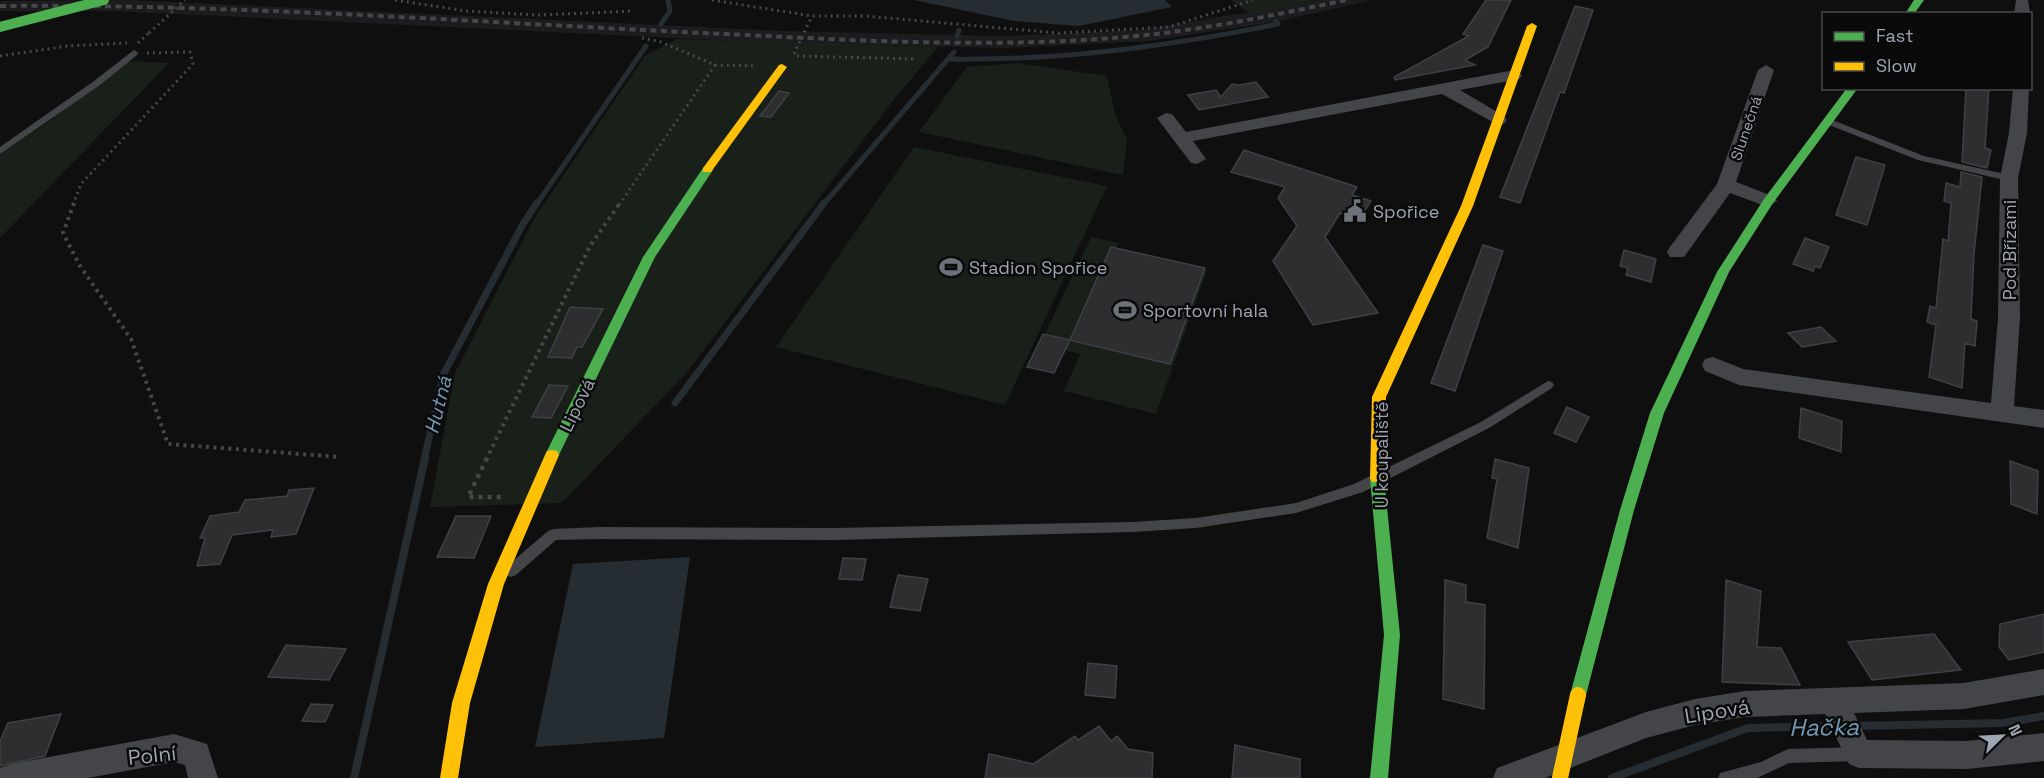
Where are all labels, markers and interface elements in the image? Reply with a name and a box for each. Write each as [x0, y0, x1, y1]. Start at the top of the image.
legend [1822, 12, 2032, 90]
text: Fast [1876, 24, 1913, 47]
text: Slow [1876, 54, 1917, 77]
street label: Slunečná [1726, 93, 1766, 163]
public building icon: Spořice [1342, 198, 1368, 224]
place label: Spořice [1373, 200, 1439, 223]
street label: Pod Břízami [1998, 200, 2021, 300]
sports icon: Stadion Spořice [938, 254, 964, 280]
place label: Stadion Spořice [969, 256, 1108, 279]
sports icon: Sportovní hala [1112, 297, 1138, 323]
place label: Sportovní hala [1143, 299, 1268, 322]
water label: Hutná [418, 373, 458, 436]
street label: Lipová [554, 375, 600, 435]
street label: U koupaliště [1370, 402, 1393, 508]
street label: Lipová [1682, 693, 1752, 729]
north arrow [1972, 706, 2032, 766]
water label: Hačka [1789, 711, 1859, 743]
text: N [2003, 721, 2027, 739]
street label: Polní [127, 739, 178, 771]

